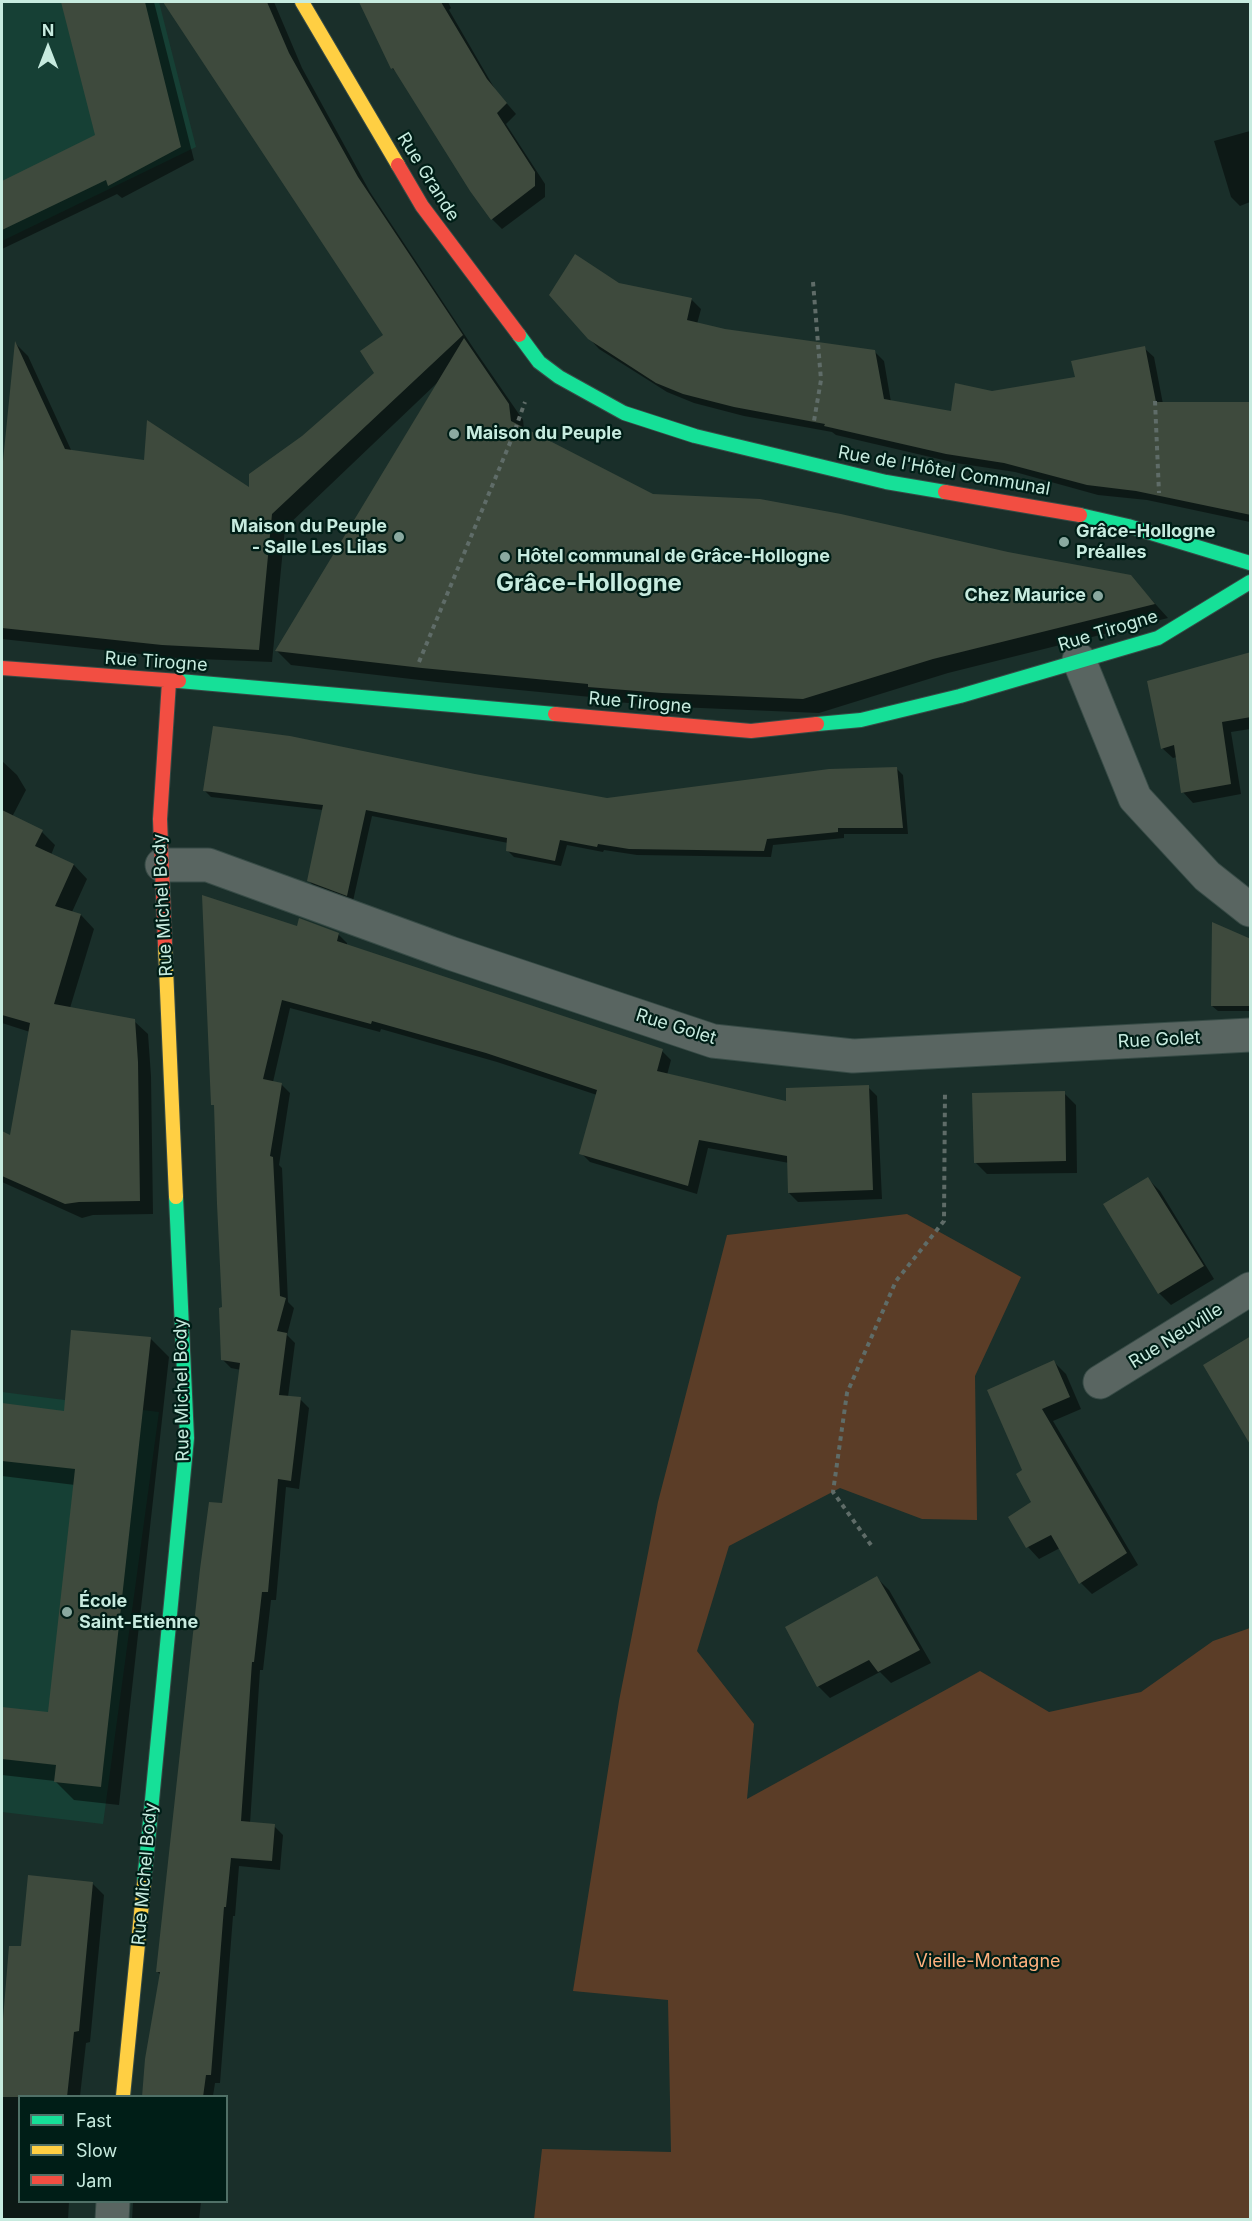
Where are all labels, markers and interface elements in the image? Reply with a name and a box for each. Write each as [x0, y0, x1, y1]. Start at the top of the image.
north arrow [18, 18, 78, 78]
text: N [42, 20, 54, 40]
street label: Rue Grande [392, 129, 464, 225]
place label: Maison du Peuple [466, 423, 622, 445]
marker: Maison du Peuple [447, 427, 461, 441]
street label: Rue de l'Hôtel Communal [836, 442, 1052, 500]
place label: Maison du Peuple - Salle Les Lilas [231, 516, 387, 558]
place label: Grâce-Hollogne Préalles [1076, 521, 1215, 564]
marker: Maison du Peuple - Salle Les Lilas [392, 530, 406, 544]
marker: Grâce-Hollogne Préalles [1057, 535, 1071, 549]
place label: Hôtel communal de Grâce-Hollogne [517, 546, 830, 568]
marker: Hôtel communal de Grâce-Hollogne [498, 550, 512, 564]
district label: Grâce-Hollogne [496, 570, 682, 598]
place label: Chez Maurice [964, 585, 1086, 607]
marker: Chez Maurice [1091, 589, 1105, 603]
street label: Rue Tirogne [1055, 606, 1161, 656]
street label: Rue Tirogne [104, 648, 208, 676]
street label: Rue Tirogne [588, 688, 692, 718]
street label: Rue Michel Body [148, 833, 178, 977]
street label: Rue Golet [633, 1005, 719, 1049]
street label: Rue Golet [1117, 1027, 1201, 1053]
street label: Rue Neuville [1125, 1299, 1227, 1373]
street label: Rue Michel Body [170, 1318, 194, 1462]
place label: École Saint-Etienne [79, 1591, 198, 1634]
marker: École Saint-Etienne [60, 1605, 74, 1619]
street label: Rue Michel Body [128, 1802, 162, 1946]
park label: Vieille-Montagne [915, 1951, 1061, 1973]
legend [18, 2095, 228, 2203]
text: Fast [76, 2110, 112, 2131]
text: Slow [76, 2140, 117, 2161]
text: Jam [76, 2170, 112, 2191]

